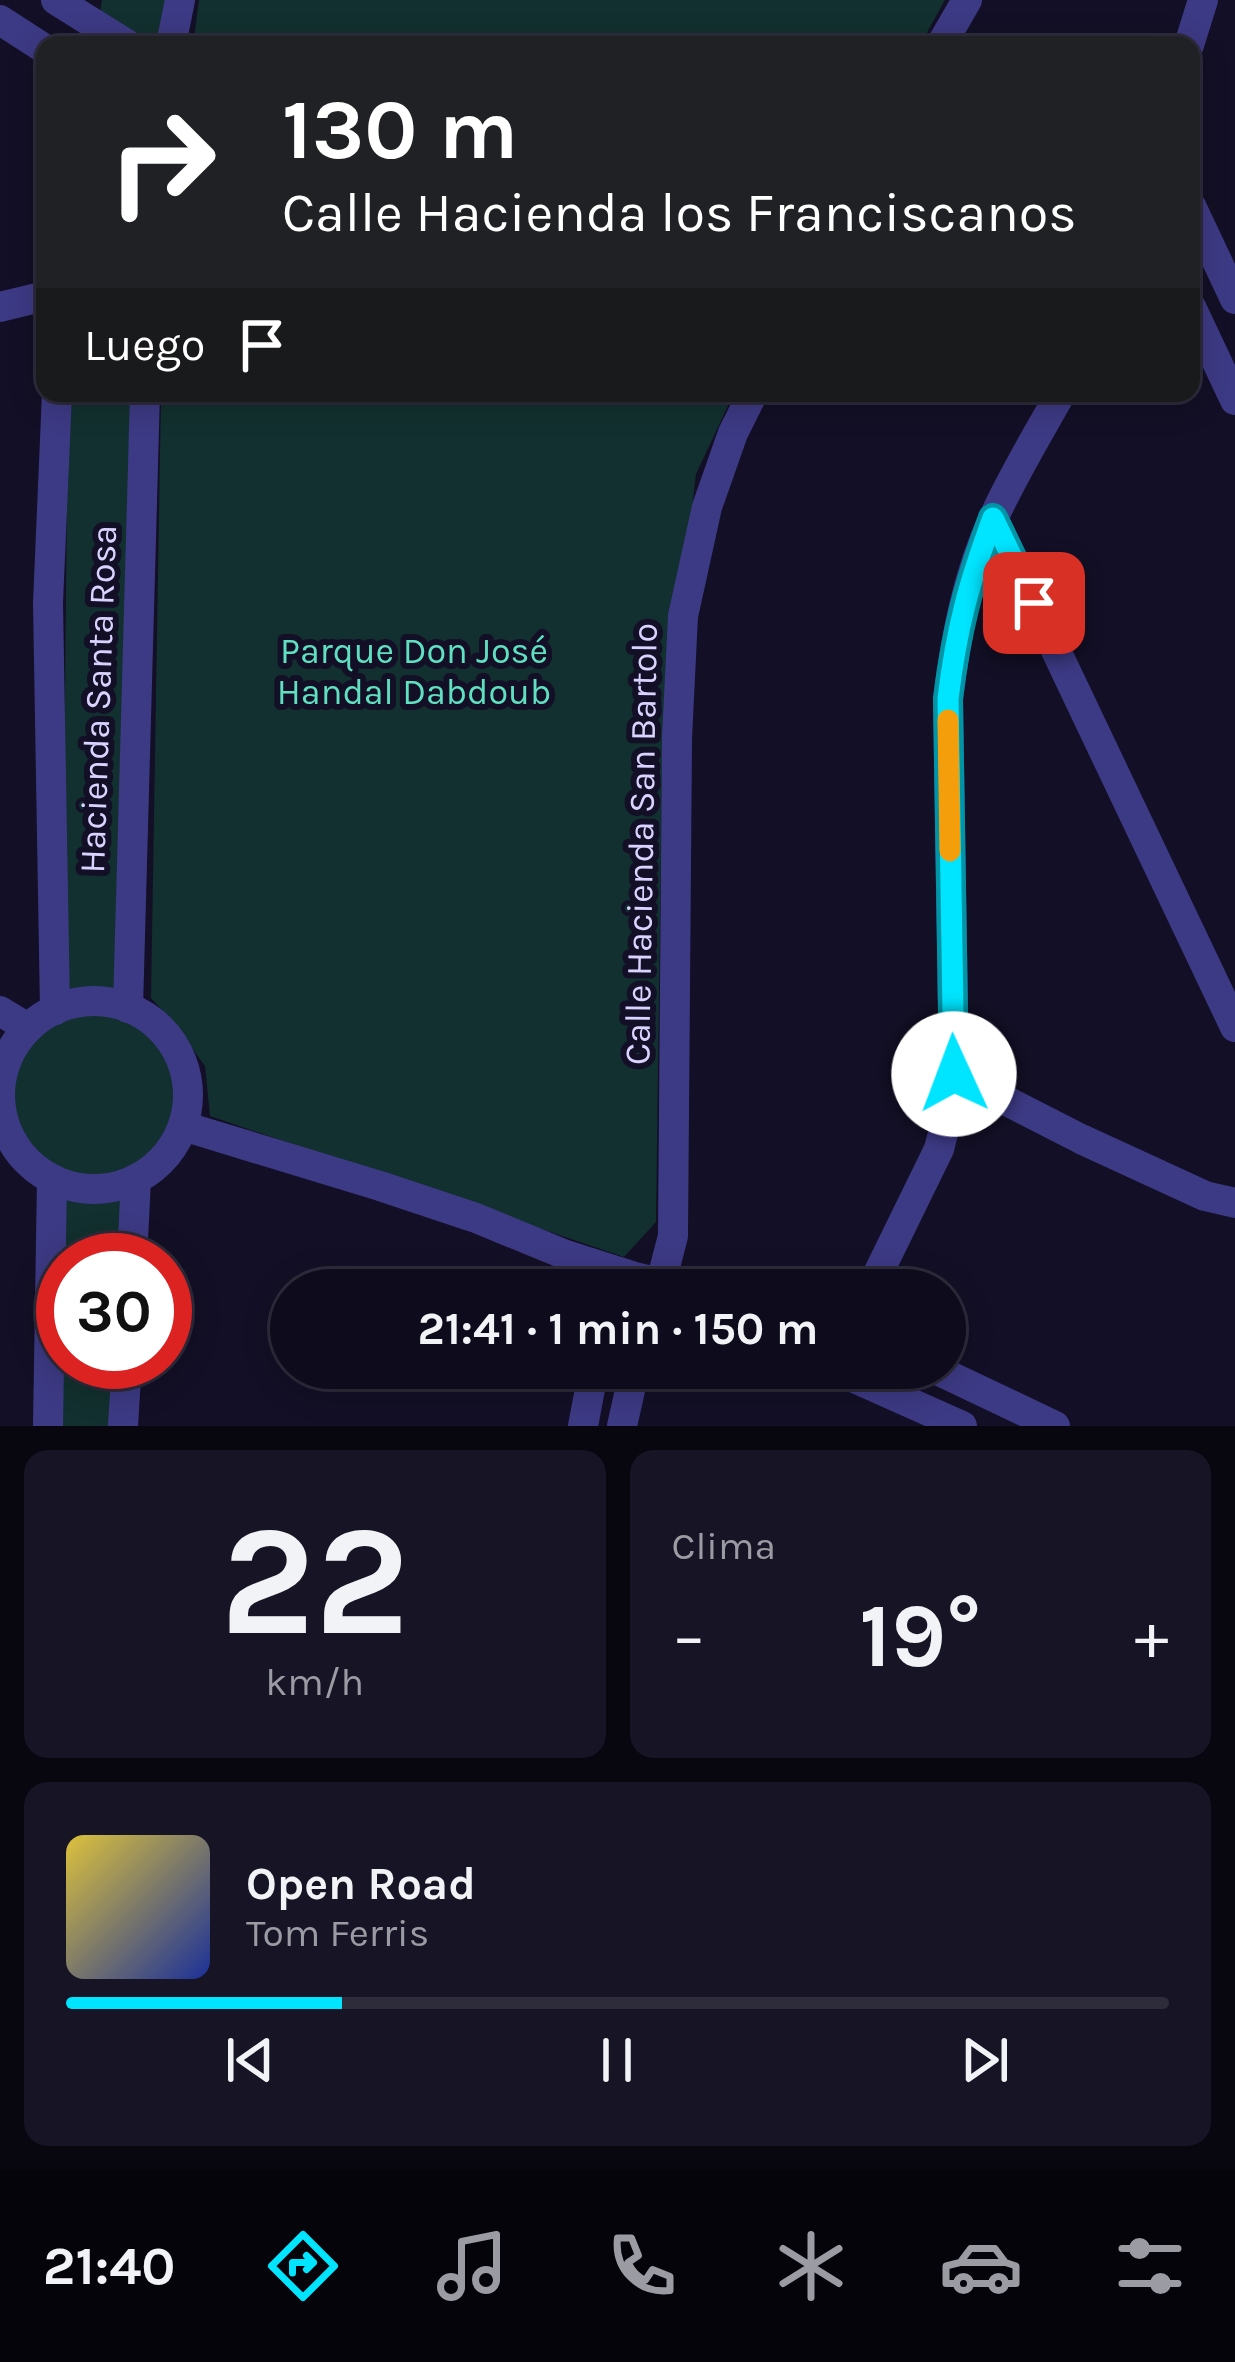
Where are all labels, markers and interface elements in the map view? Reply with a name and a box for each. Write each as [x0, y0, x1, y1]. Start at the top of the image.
text: 130 m [282, 81, 518, 179]
icon: right [84, 84, 240, 240]
text: Calle Hacienda los Franciscanos [282, 181, 1077, 245]
icon: arrive [229, 312, 295, 378]
text: Luego [84, 319, 205, 371]
street label: Hacienda Santa Rosa [71, 524, 125, 874]
pin [983, 552, 1085, 654]
icon: arrive [1001, 570, 1067, 636]
street label: Calle Hacienda San Bartolo [616, 623, 666, 1065]
park label: Parque Don José Handal Dabdoub [277, 630, 551, 713]
position arrow [891, 1011, 1017, 1137]
speed limit sign: 30 [36, 1233, 192, 1389]
text: 21:41 · 1 min · 150 m [418, 1303, 818, 1355]
text: 22 [220, 1490, 409, 1672]
text: Clima [672, 1523, 776, 1569]
text: 19° [859, 1583, 981, 1689]
text: − [672, 1597, 706, 1675]
text: + [1134, 1597, 1169, 1675]
text: km/h [265, 1659, 364, 1705]
text: Open Road [246, 1858, 476, 1910]
text: Tom Ferris [246, 1910, 429, 1956]
icon: previous [217, 2027, 283, 2093]
icon: pause [584, 2027, 650, 2093]
icon: next [952, 2027, 1018, 2093]
icon: directions [261, 2224, 345, 2308]
icon: music [430, 2224, 514, 2308]
icon: phone [600, 2224, 684, 2308]
icon: climate [769, 2224, 853, 2308]
icon: car [939, 2224, 1023, 2308]
icon: filters [1108, 2224, 1192, 2308]
text: 21:40 [43, 2234, 175, 2298]

